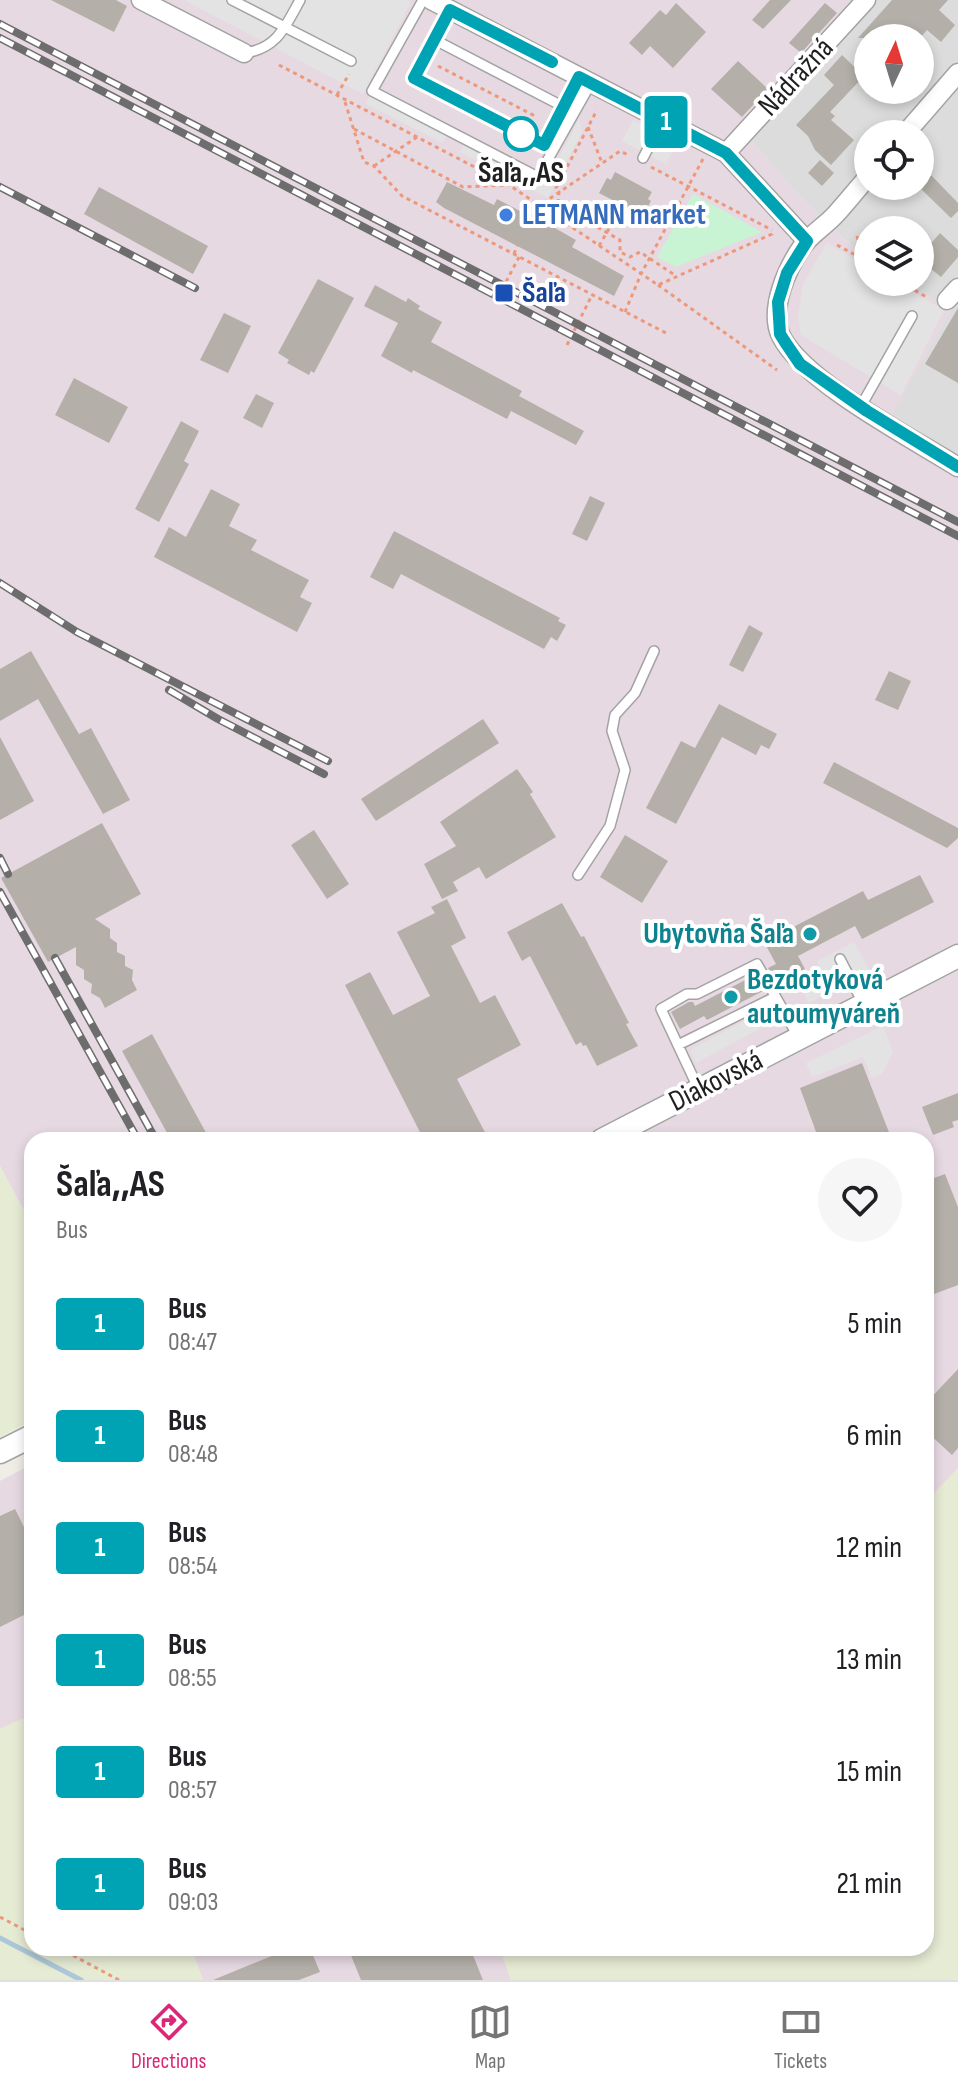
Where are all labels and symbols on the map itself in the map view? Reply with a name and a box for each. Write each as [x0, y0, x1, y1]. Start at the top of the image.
north arrow [854, 24, 934, 104]
street label: Nádražná [751, 30, 841, 124]
line badge: 1 [640, 96, 692, 148]
marker: Šaľa,,AS [504, 117, 538, 151]
place label: Šaľa,,AS [478, 155, 564, 191]
place label: LETMANN market [522, 197, 706, 233]
marker: LETMANN market [497, 206, 515, 224]
place label: Šaľa [522, 275, 566, 311]
marker: Šaľa [493, 282, 515, 304]
place label: Ubytovňa Šaľa [643, 916, 794, 952]
marker: Ubytovňa Šaľa [801, 925, 819, 943]
place label: Bezdotyková autoumyváreň [747, 962, 900, 1032]
marker: Bezdotyková autoumyváreň [722, 988, 740, 1006]
street label: Diakovská [663, 1042, 769, 1120]

